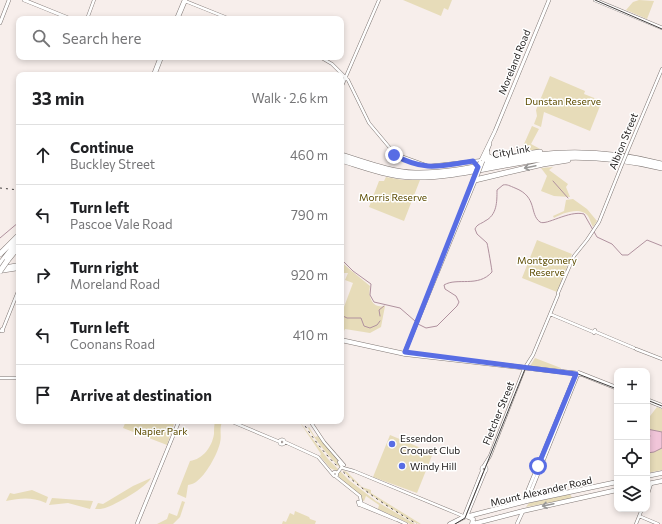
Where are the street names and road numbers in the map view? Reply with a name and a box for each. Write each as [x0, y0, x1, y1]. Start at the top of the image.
street label: Moreland Road [495, 27, 533, 96]
street label: Albion Street [606, 111, 640, 171]
street label: CityLink [491, 142, 531, 160]
street label: Fletcher Street [480, 379, 516, 447]
street label: Mount Alexander Road [489, 473, 593, 509]

